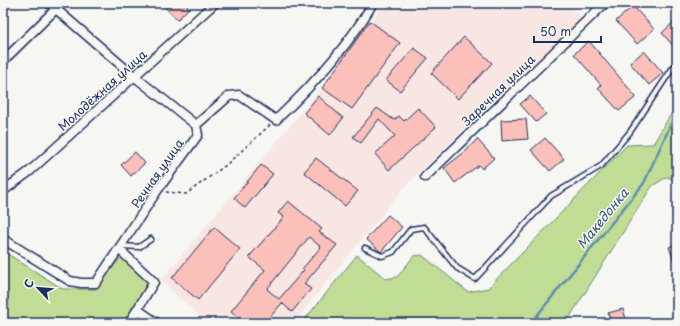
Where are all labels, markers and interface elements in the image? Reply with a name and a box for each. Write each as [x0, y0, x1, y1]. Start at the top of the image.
scale bar [534, 18, 601, 44]
text: 50 m [540, 22, 571, 40]
street label: Молодёжная улица [54, 45, 151, 135]
street label: Заречная улица [457, 50, 539, 130]
street label: Речная улица [126, 134, 188, 211]
water label: Македонка [572, 183, 633, 252]
north arrow [18, 268, 58, 308]
text: С [19, 276, 38, 291]

